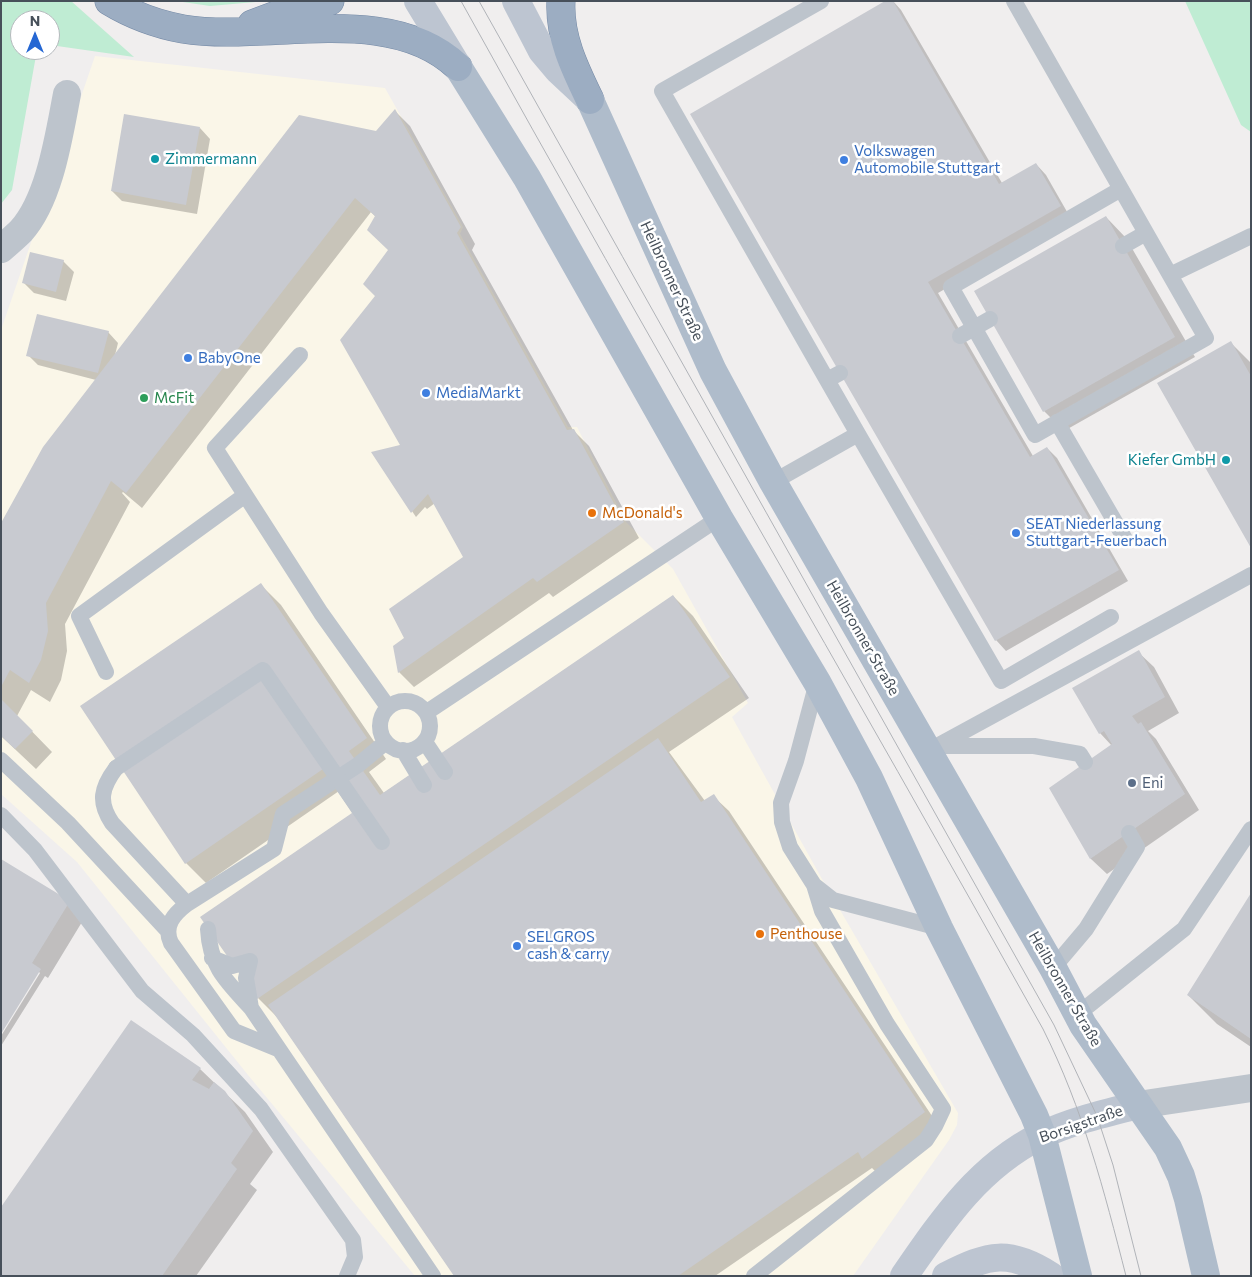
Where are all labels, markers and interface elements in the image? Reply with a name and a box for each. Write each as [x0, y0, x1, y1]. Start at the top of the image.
north arrow [10, 10, 60, 60]
text: N [30, 12, 40, 29]
place label: Volkswagen Automobile Stuttgart [854, 142, 1000, 177]
place label: Zimmermann [165, 150, 257, 168]
marker: Zimmermann [149, 153, 161, 165]
marker: Volkswagen Automobile Stuttgart [838, 154, 850, 166]
street label: Heilbronner Straße [636, 218, 708, 344]
place label: BabyOne [198, 349, 261, 367]
marker: BabyOne [182, 352, 194, 364]
place label: MediaMarkt [436, 384, 521, 402]
marker: MediaMarkt [420, 387, 432, 399]
place label: McFit [154, 389, 194, 407]
marker: McFit [138, 392, 150, 404]
place label: Kiefer GmbH [1128, 451, 1216, 469]
marker: Kiefer GmbH [1220, 454, 1232, 466]
place label: McDonald's [602, 504, 683, 522]
marker: McDonald's [586, 507, 598, 519]
place label: SEAT Niederlassung Stuttgart-Feuerbach [1026, 515, 1167, 550]
marker: SEAT Niederlassung Stuttgart-Feuerbach [1010, 527, 1022, 539]
street label: Heilbronner Straße [823, 577, 903, 699]
place label: Eni [1142, 774, 1163, 792]
marker: Eni [1126, 777, 1138, 789]
place label: Penthouse [770, 925, 842, 943]
place label: SELGROS cash & carry [527, 928, 609, 963]
marker: Penthouse [754, 928, 766, 940]
street label: Heilbronner Straße [1025, 928, 1105, 1050]
marker: SELGROS cash & carry [511, 940, 523, 952]
street label: Borsigstraße [1037, 1101, 1125, 1147]

